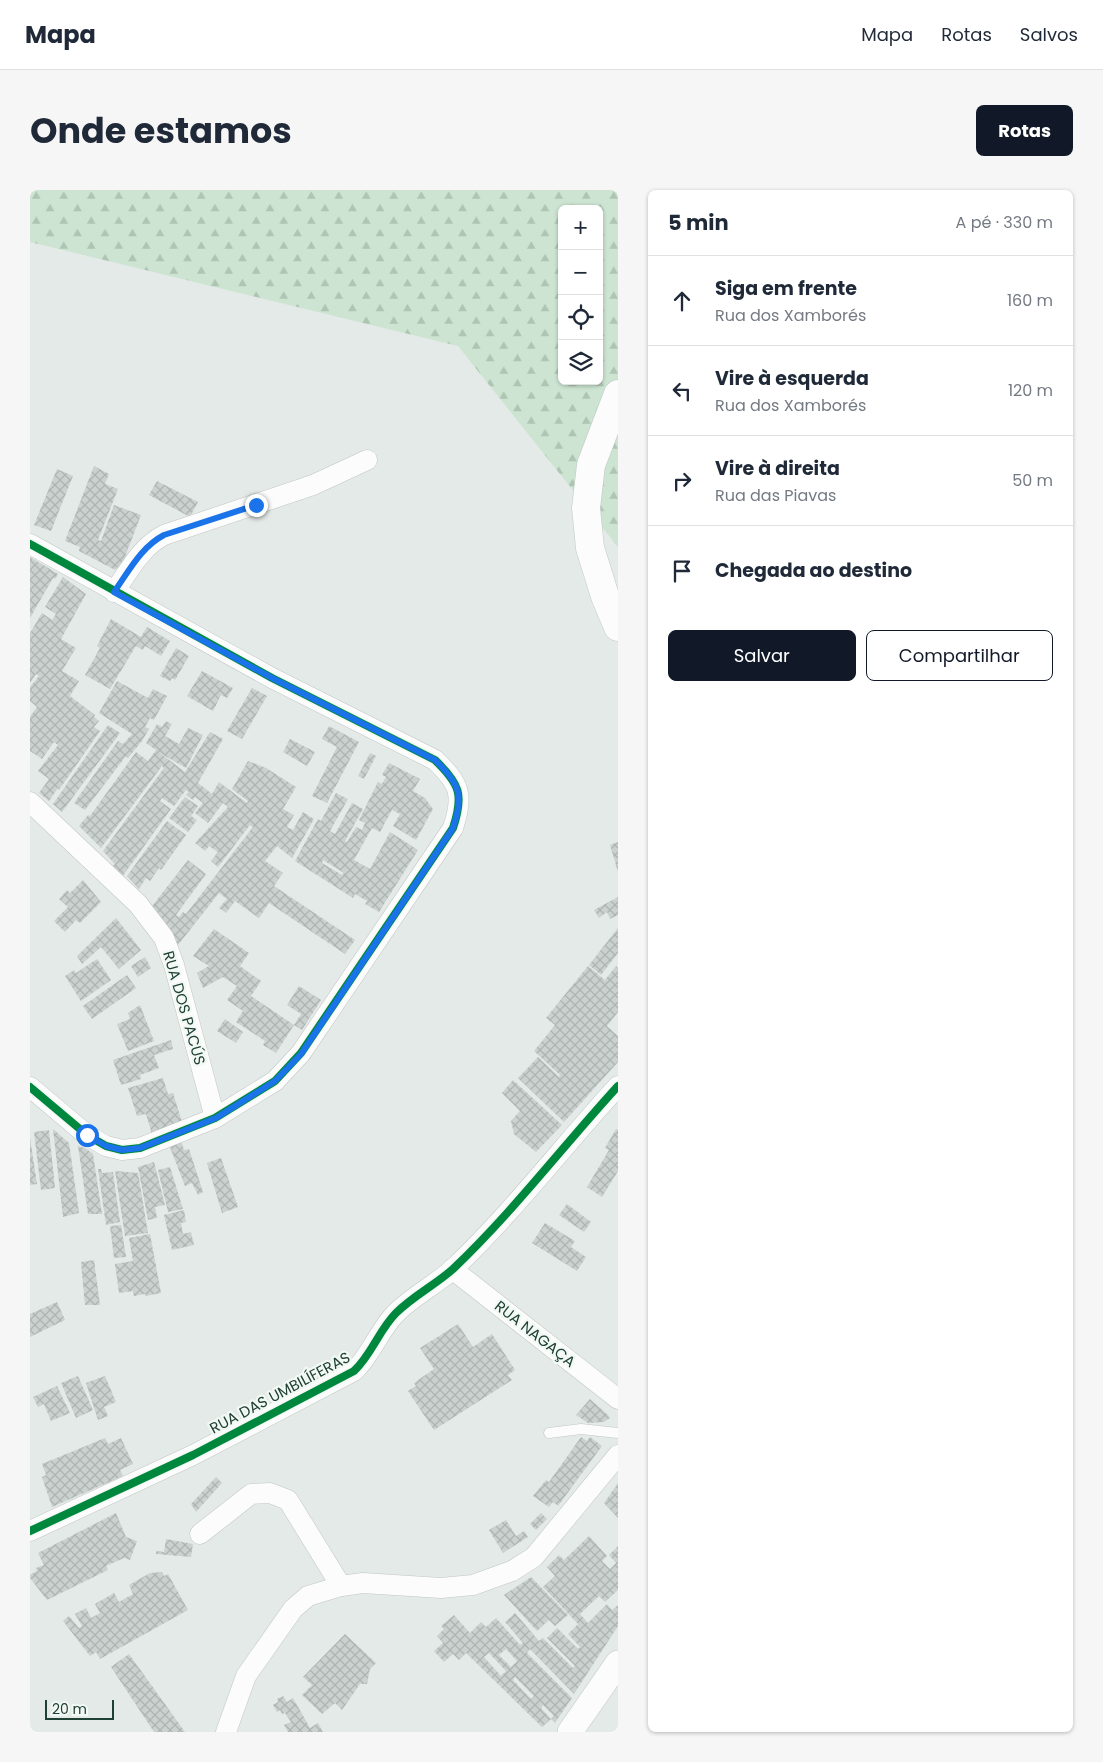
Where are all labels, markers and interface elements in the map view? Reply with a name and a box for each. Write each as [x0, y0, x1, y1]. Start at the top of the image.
text: Mapa [25, 18, 96, 51]
text: Mapa [861, 22, 913, 47]
text: Rotas [941, 22, 992, 47]
text: Salvos [1020, 22, 1078, 47]
button: Rotas [976, 105, 1073, 156]
text: Onde estamos [30, 106, 292, 155]
map controls [558, 205, 603, 385]
button: + [558, 205, 603, 250]
text: 5 min [668, 208, 729, 237]
text: A pé · 330 m [956, 211, 1053, 234]
button: − [558, 250, 603, 295]
text: Siga em frente [715, 275, 857, 302]
icon: ahead [668, 287, 696, 315]
text: 160 m [1007, 289, 1053, 312]
button: locate [558, 295, 603, 340]
text: Rua dos Xamborés [715, 304, 866, 327]
button: layers [558, 340, 603, 385]
text: Vire à esquerda [715, 365, 869, 392]
icon: left [668, 377, 696, 405]
text: 120 m [1008, 379, 1053, 402]
text: Rua dos Xamborés [715, 394, 866, 417]
text: Vire à direita [715, 455, 840, 482]
icon: right [668, 467, 696, 495]
text: 50 m [1012, 469, 1053, 492]
text: Rua das Piavas [715, 484, 836, 507]
route end [245, 494, 268, 517]
icon: arrive [668, 557, 696, 585]
text: Chegada ao destino [715, 557, 912, 584]
button: Salvar [668, 630, 856, 681]
button: Compartilhar [866, 630, 1053, 681]
street label: RUA DOS PACÚS [158, 948, 211, 1067]
route start [76, 1124, 99, 1147]
street label: RUA NAGAÇA [490, 1295, 580, 1372]
street label: RUA DAS UMBILÍFERAS [206, 1347, 354, 1439]
scale bar [45, 1697, 114, 1720]
text: 20 m [52, 1699, 87, 1719]

